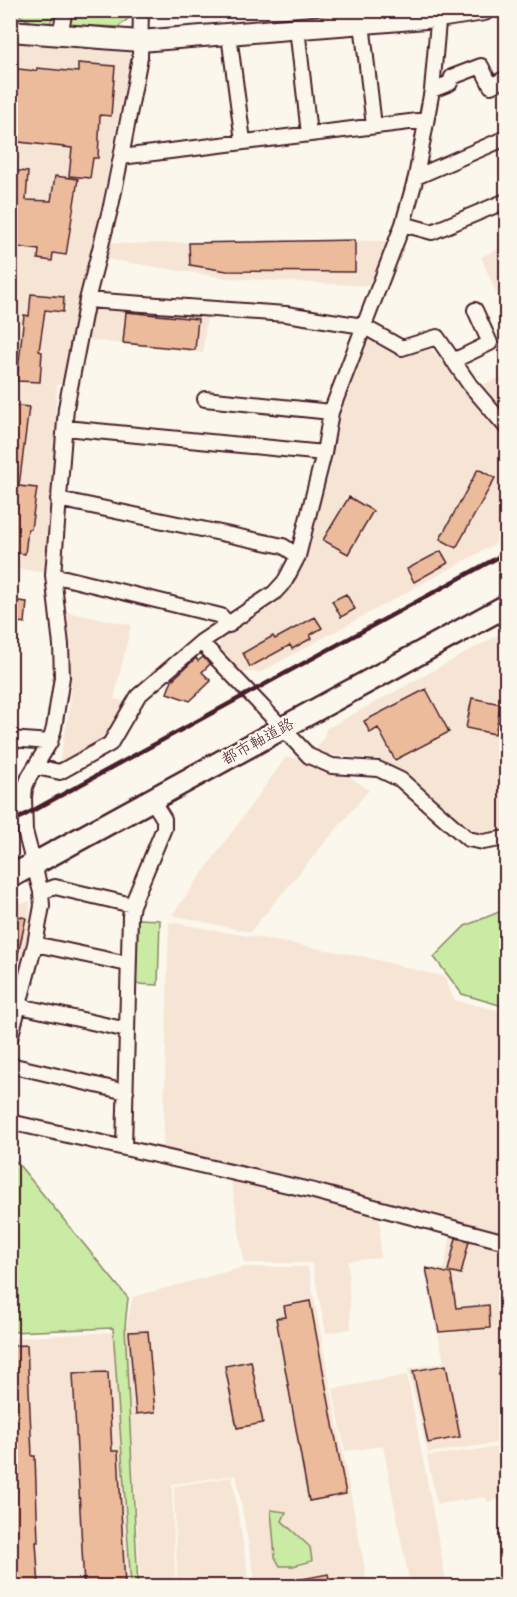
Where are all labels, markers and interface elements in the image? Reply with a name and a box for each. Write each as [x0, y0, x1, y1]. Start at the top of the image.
street label: 都市軸道路 [218, 714, 298, 770]

